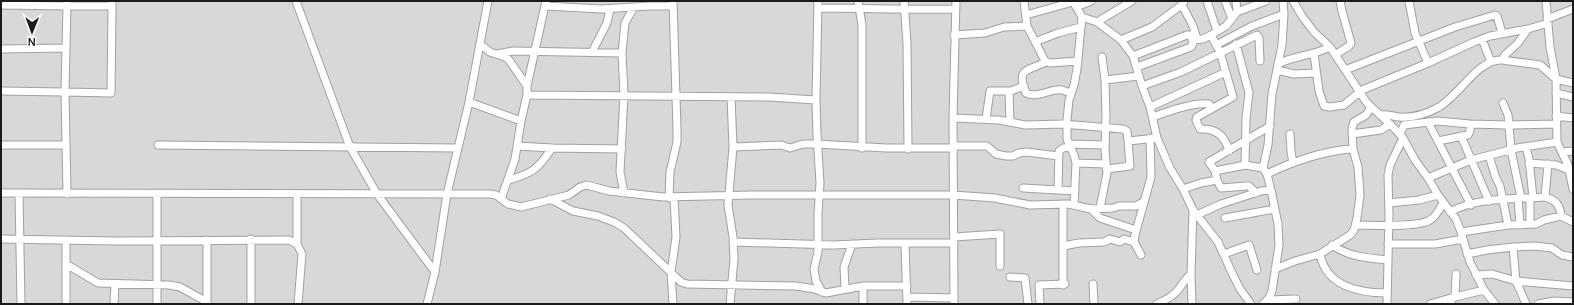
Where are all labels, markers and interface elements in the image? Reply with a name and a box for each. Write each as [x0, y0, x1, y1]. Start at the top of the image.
north arrow [12, 12, 52, 52]
text: N [28, 35, 36, 50]

